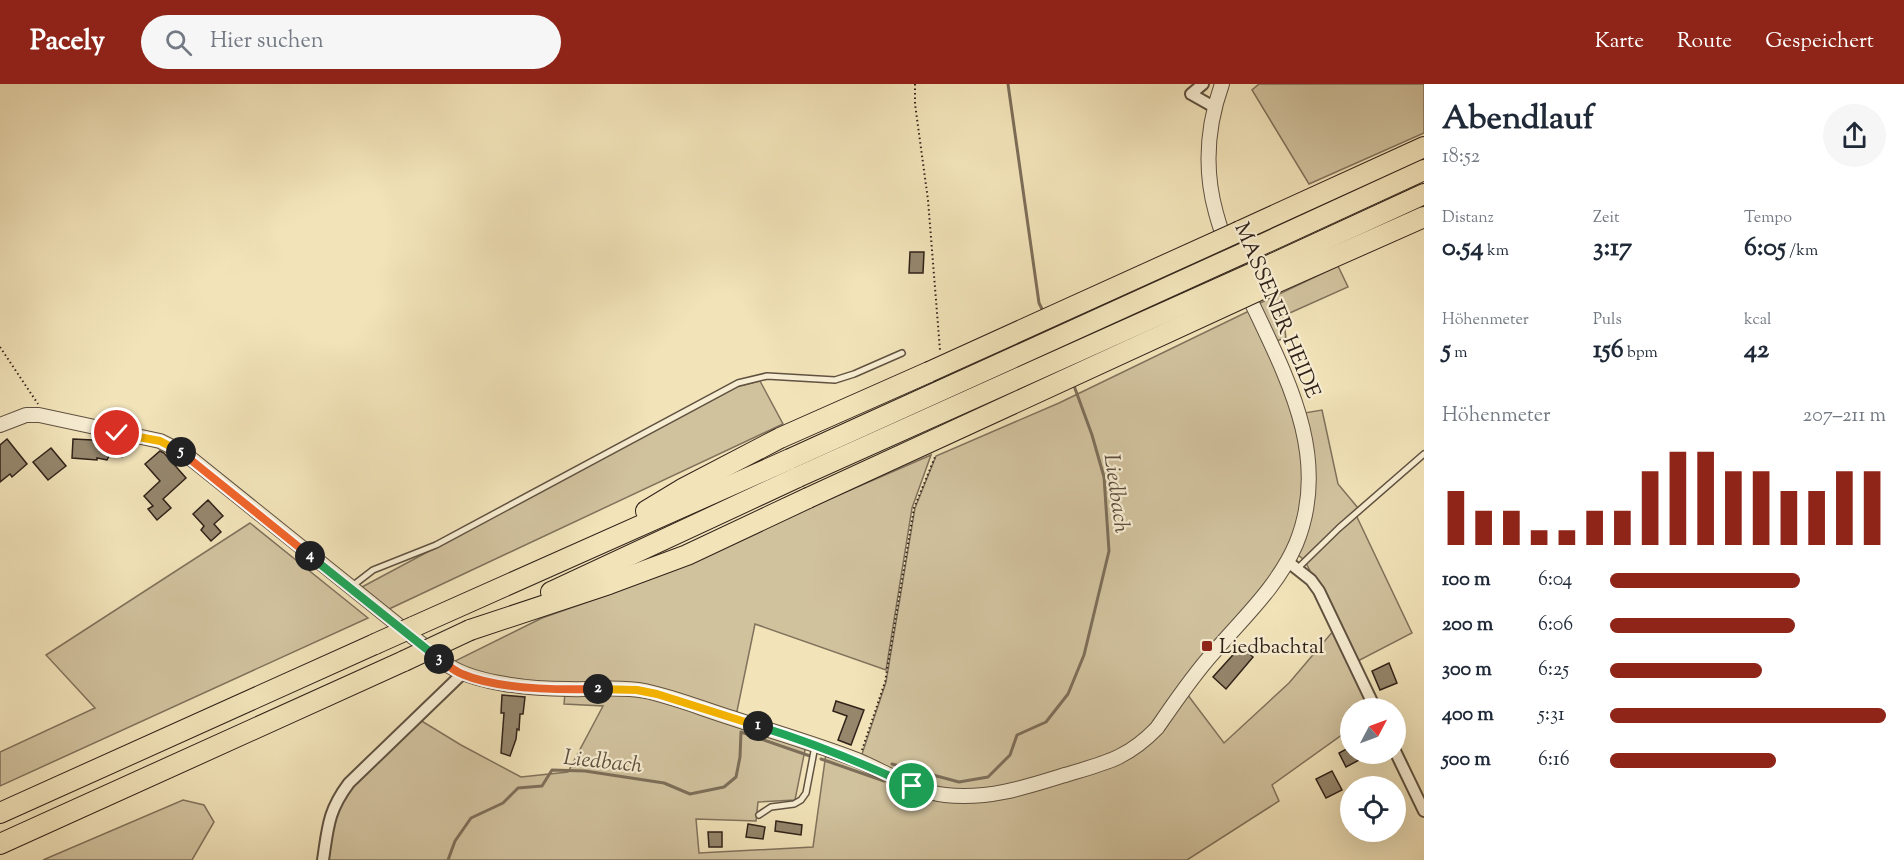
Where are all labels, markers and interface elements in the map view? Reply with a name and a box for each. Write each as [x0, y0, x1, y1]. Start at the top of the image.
search box [141, 15, 561, 69]
text: Pacely [30, 22, 105, 62]
icon: search [162, 26, 195, 59]
text: Hier suchen [210, 26, 324, 58]
text: Karte [1595, 27, 1644, 57]
text: Route [1677, 27, 1732, 57]
text: Gespeichert [1765, 27, 1874, 57]
text: Abendlauf [1442, 96, 1594, 144]
button: share [1823, 104, 1886, 167]
text: 18:52 [1442, 143, 1480, 172]
text: Distanz [1442, 207, 1494, 230]
text: Zeit [1593, 207, 1619, 230]
text: Tempo [1744, 207, 1792, 230]
street label: MASSENER HEIDE [1226, 218, 1327, 404]
text: 0.54 [1442, 230, 1484, 267]
text: 3:17 [1593, 230, 1632, 267]
text: 6:05 [1744, 230, 1786, 267]
text: km [1484, 240, 1509, 263]
text: /km [1786, 240, 1818, 263]
text: Höhenmeter [1442, 309, 1529, 332]
text: Puls [1593, 309, 1622, 332]
text: kcal [1744, 309, 1772, 332]
text: 5 [1442, 332, 1451, 369]
text: 156 [1593, 332, 1624, 369]
text: 42 [1744, 332, 1769, 369]
text: m [1451, 342, 1468, 365]
text: bpm [1624, 342, 1658, 365]
text: Höhenmeter [1442, 402, 1551, 431]
text: 207–211 m [1803, 402, 1886, 431]
pin [91, 407, 142, 458]
icon: check [100, 416, 133, 449]
pin: 5 [166, 437, 196, 467]
text: 5 [178, 440, 184, 463]
water label: Liedbach [1094, 452, 1136, 535]
pin: 4 [295, 541, 325, 571]
text: 4 [306, 544, 314, 567]
text: 100 m [1442, 566, 1491, 595]
text: 6:04 [1538, 566, 1572, 595]
text: 200 m [1442, 611, 1493, 640]
text: 6:06 [1538, 611, 1573, 640]
place label: Liedbachtal [1219, 633, 1325, 663]
marker: Liedbachtal [1200, 639, 1214, 653]
pin: 3 [424, 644, 454, 674]
text: 3 [436, 647, 442, 670]
text: 300 m [1442, 656, 1492, 685]
text: 6:25 [1538, 656, 1569, 685]
pin: 2 [583, 674, 613, 704]
text: 2 [594, 677, 602, 700]
north arrow [1340, 698, 1406, 764]
map controls [1340, 698, 1406, 842]
text: 400 m [1442, 701, 1494, 730]
text: 5:31 [1538, 701, 1565, 730]
pin: 1 [743, 711, 773, 741]
text: 1 [755, 714, 761, 737]
water label: Liedbach [562, 743, 644, 783]
text: 500 m [1442, 746, 1491, 775]
text: 6:16 [1538, 746, 1570, 775]
pin [886, 760, 937, 811]
icon: arrive [895, 769, 928, 802]
button: locate [1340, 776, 1406, 842]

